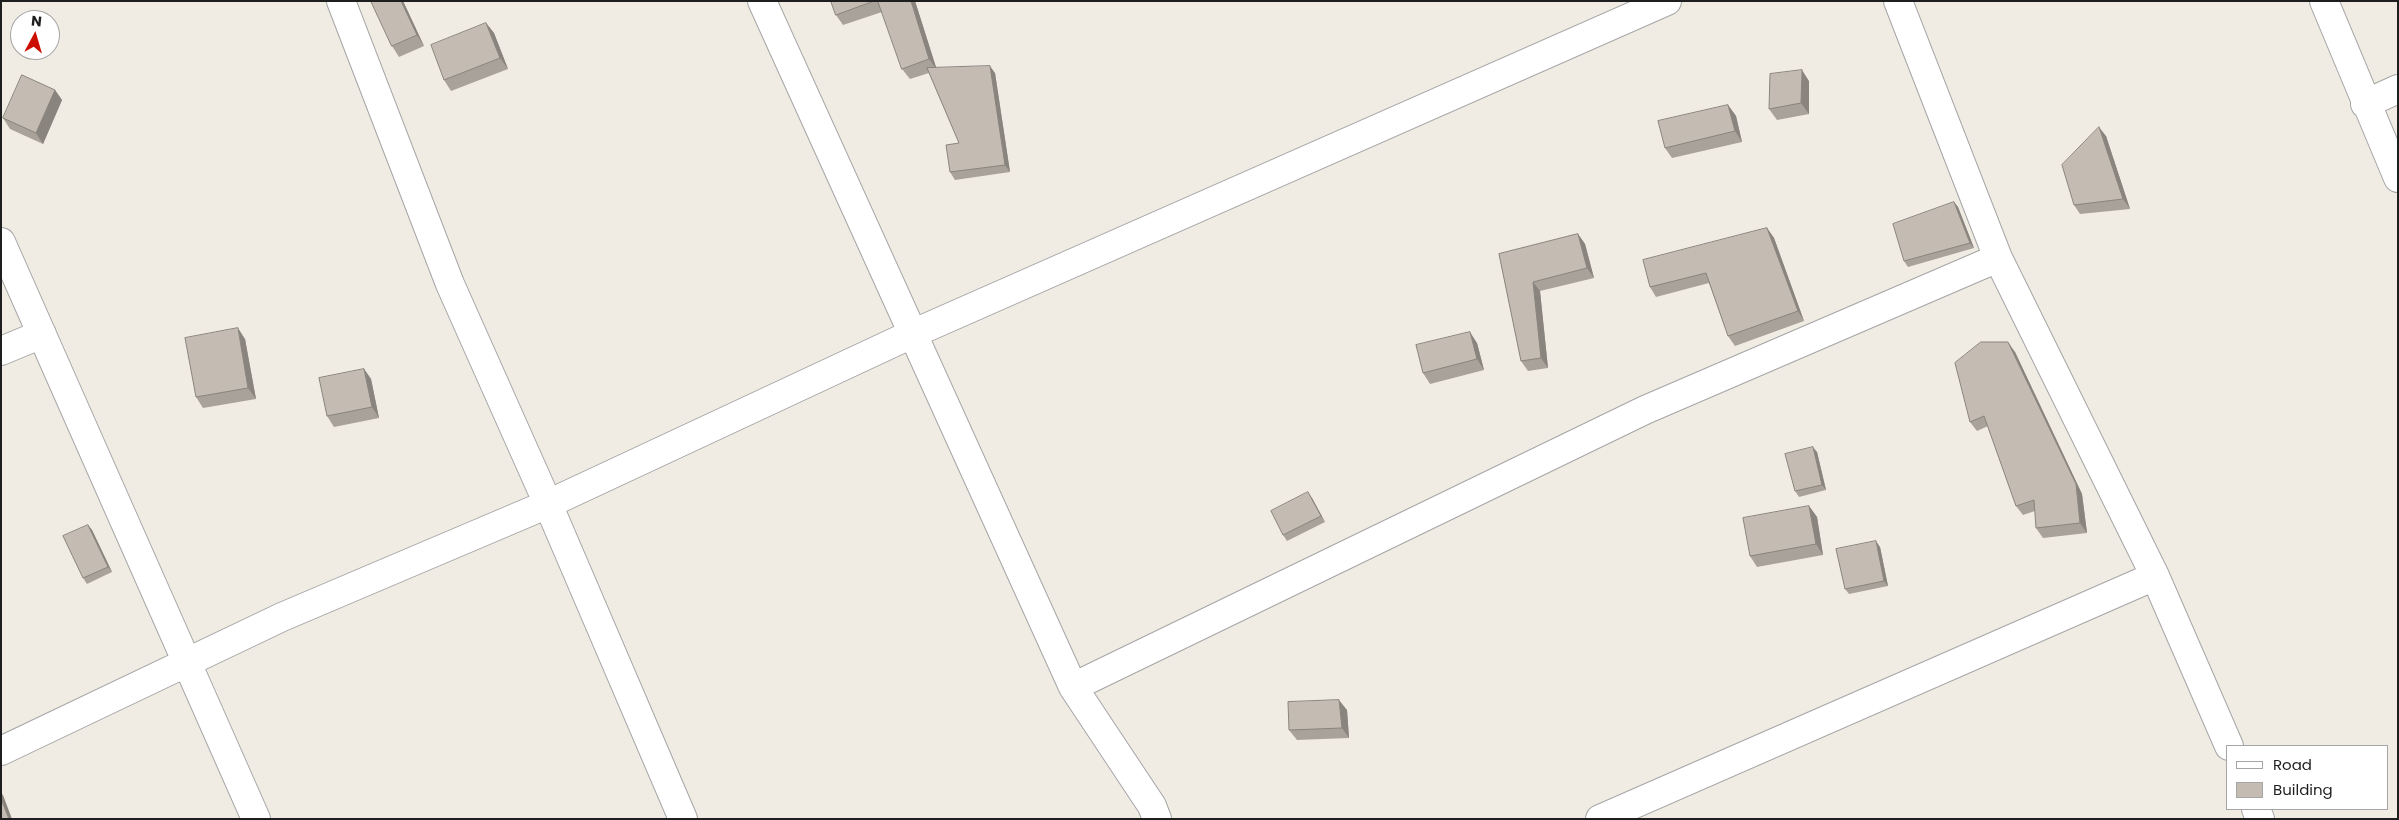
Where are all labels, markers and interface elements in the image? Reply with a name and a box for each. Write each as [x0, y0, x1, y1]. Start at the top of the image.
north arrow [10, 10, 60, 60]
text: N [30, 11, 43, 32]
legend [2226, 745, 2389, 810]
text: Road [2273, 754, 2312, 775]
text: Building [2273, 779, 2333, 800]

